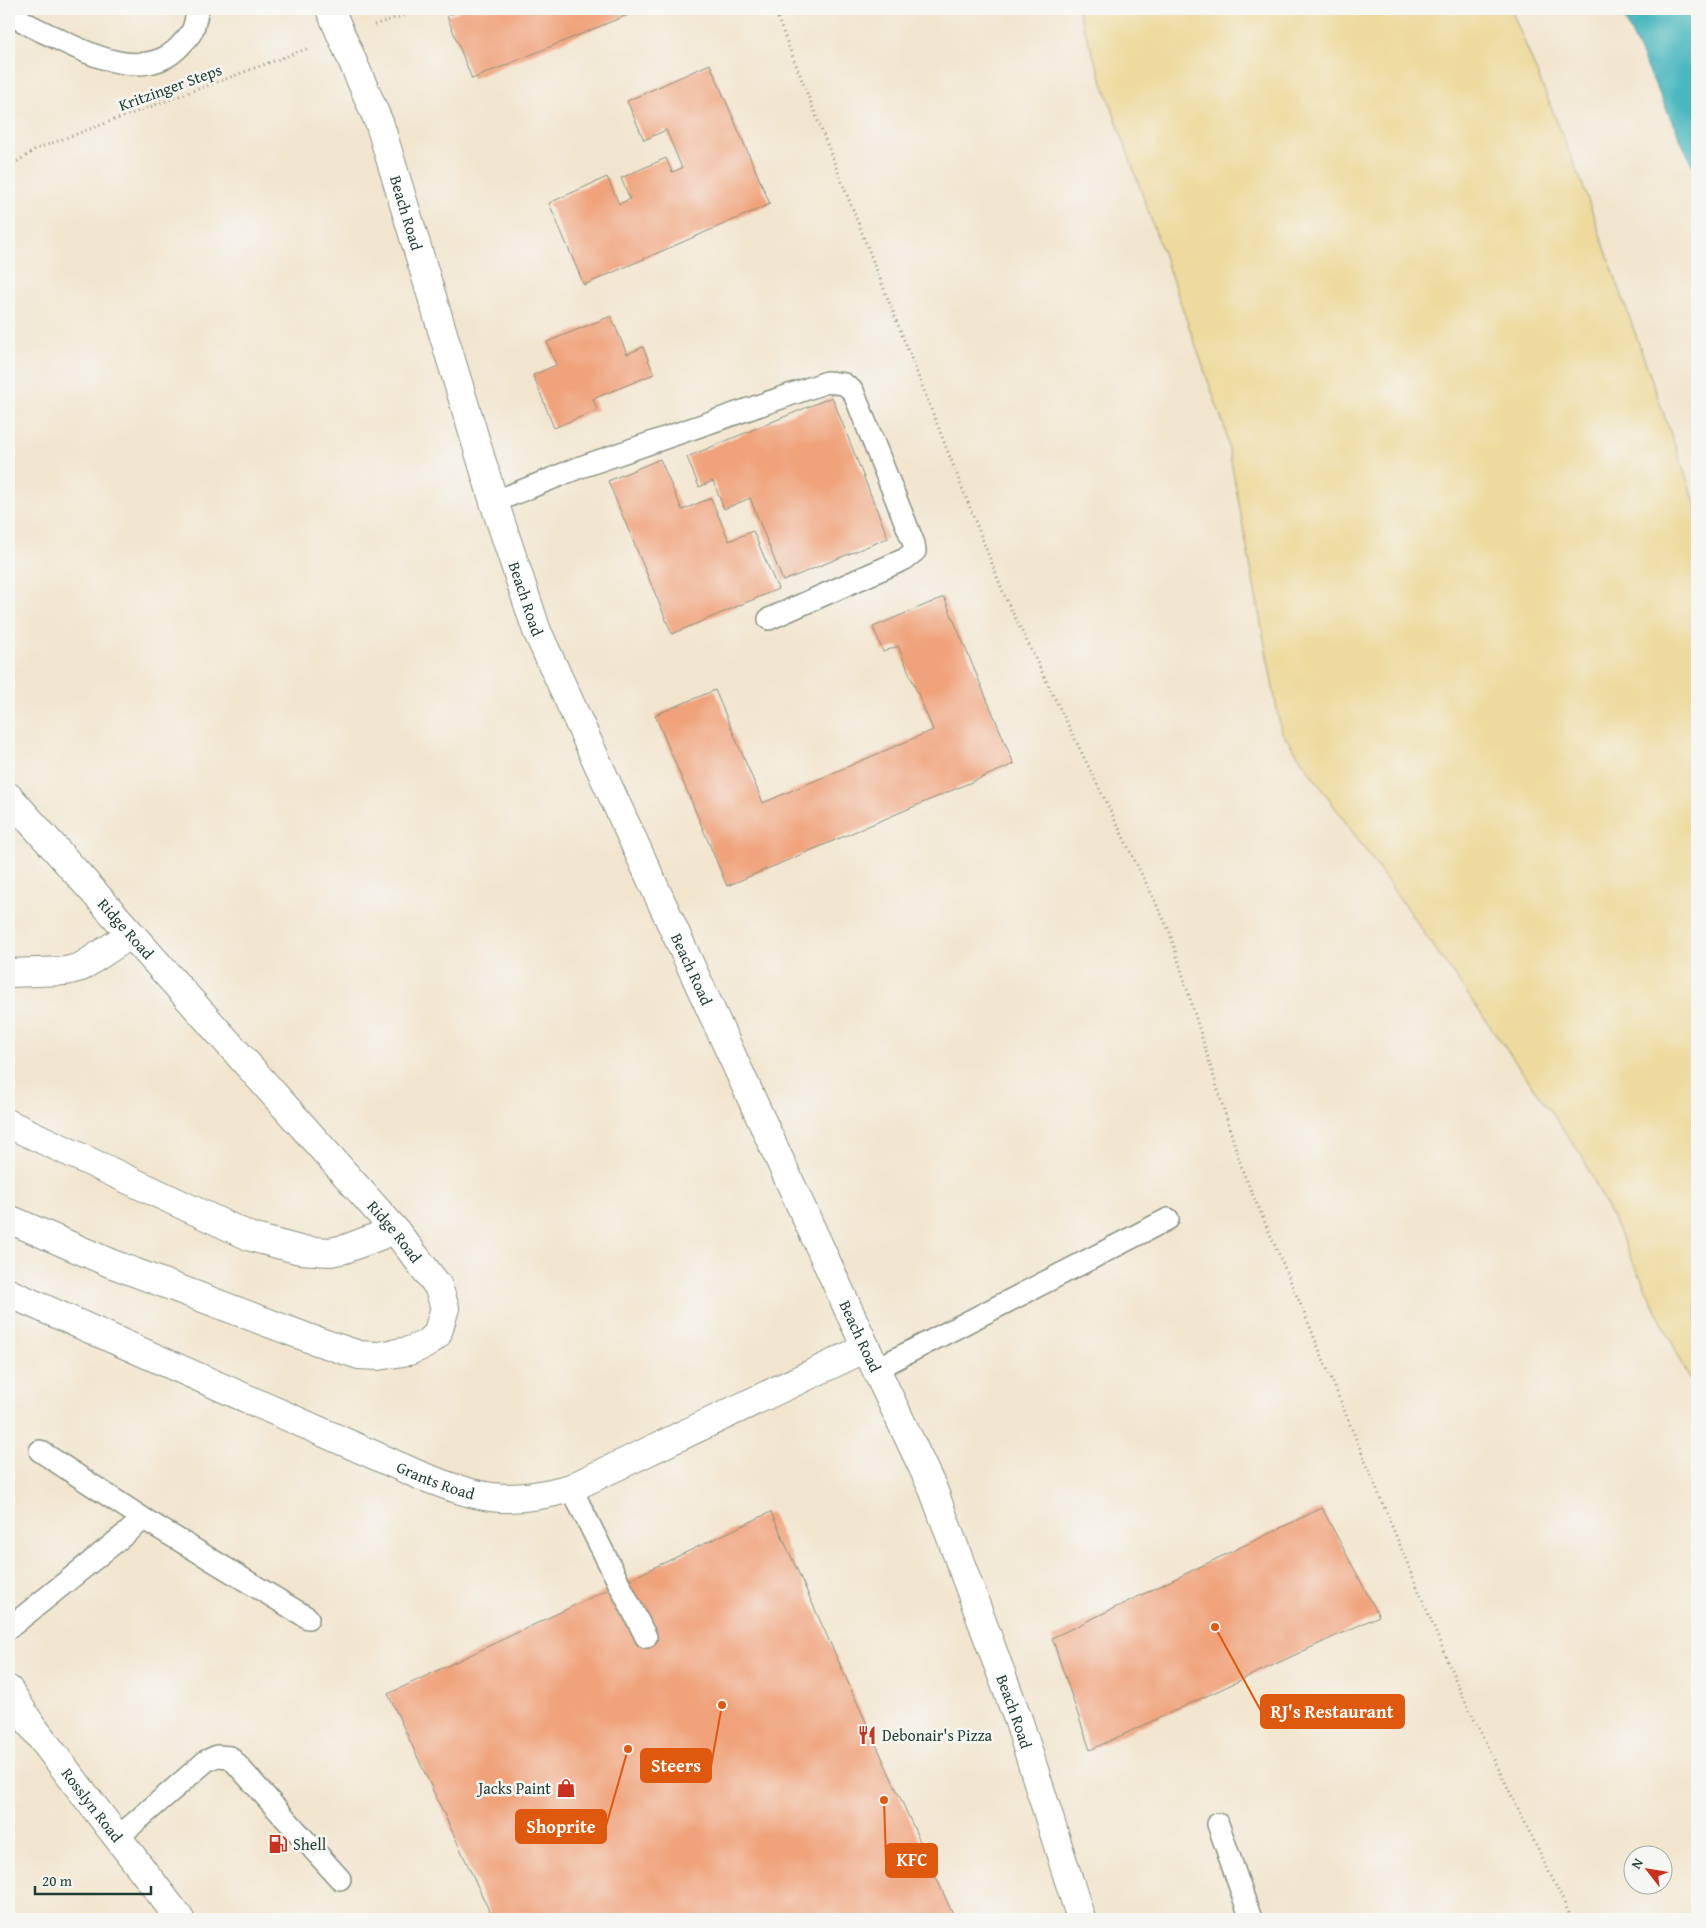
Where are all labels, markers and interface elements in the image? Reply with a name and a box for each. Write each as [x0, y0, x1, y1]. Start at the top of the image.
street label: Kritzinger Steps [115, 57, 225, 117]
street label: Beach Road [384, 172, 429, 254]
street label: Beach Road [503, 558, 550, 640]
street label: Ridge Road [92, 892, 160, 965]
street label: Beach Road [665, 929, 719, 1009]
street label: Ridge Road [362, 1195, 428, 1268]
street label: Beach Road [834, 1296, 888, 1377]
street label: Grants Road [393, 1455, 478, 1506]
street label: Beach Road [990, 1671, 1039, 1752]
callout: RJ's Restaurant [1261, 1695, 1404, 1728]
text: RJ's Restaurant [1271, 1698, 1394, 1725]
place label: Debonair's Pizza [882, 1723, 992, 1747]
restaurant icon: Debonair's Pizza [856, 1724, 878, 1746]
callout: Steers [641, 1749, 711, 1782]
text: Steers [651, 1752, 701, 1779]
street label: Rosslyn Road [56, 1762, 129, 1848]
place label: Jacks Paint [476, 1776, 551, 1800]
shop icon: Jacks Paint [555, 1777, 577, 1799]
callout: Shoprite [516, 1810, 606, 1843]
text: Shoprite [526, 1813, 596, 1840]
place label: Shell [293, 1832, 327, 1856]
fuel station icon: Shell [267, 1833, 289, 1855]
callout: KFC [886, 1844, 937, 1877]
text: KFC [897, 1846, 927, 1873]
north arrow [1624, 1846, 1674, 1896]
text: N [1626, 1854, 1648, 1872]
scale bar [35, 1863, 151, 1895]
text: 20 m [42, 1870, 73, 1891]

